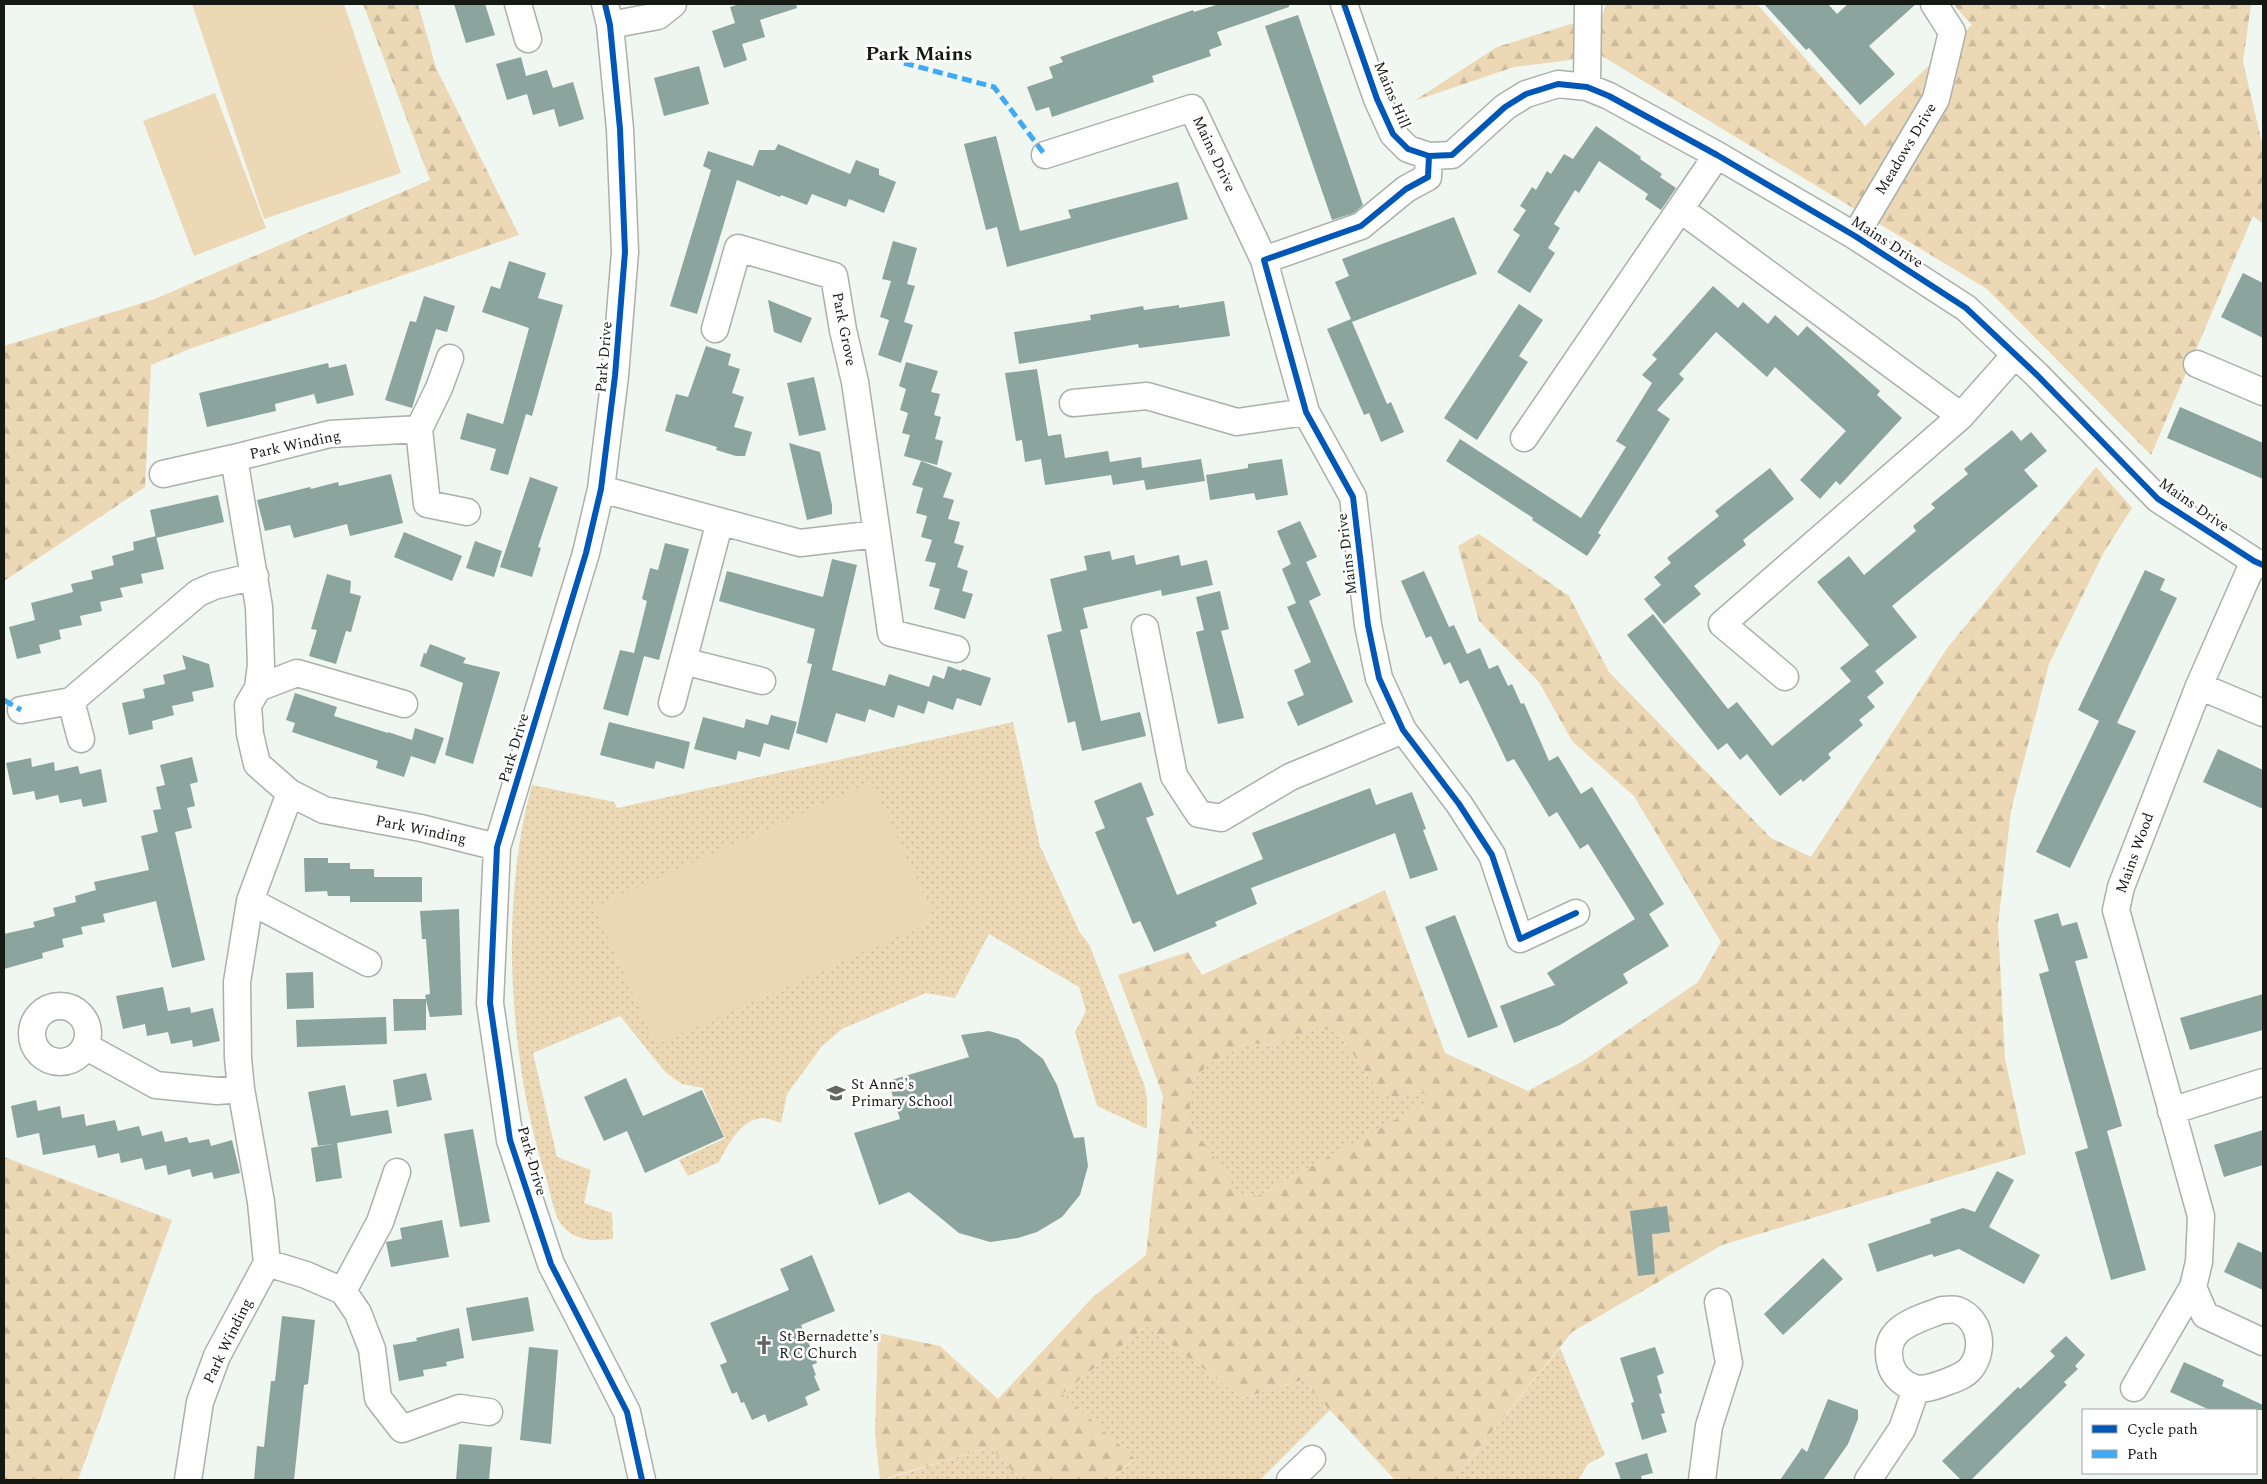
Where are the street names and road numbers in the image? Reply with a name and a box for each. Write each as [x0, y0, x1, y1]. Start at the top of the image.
street label: Mains Hill [1368, 58, 1416, 132]
street label: Meadows Drive [1869, 99, 1943, 199]
street label: Mains Drive [1186, 112, 1242, 196]
street label: Mains Drive [1846, 210, 1928, 274]
street label: Park Grove [826, 290, 862, 368]
street label: Park Drive [589, 320, 619, 394]
street label: Park Winding [247, 424, 343, 466]
street label: Mains Drive [2154, 472, 2234, 538]
street label: Mains Drive [1331, 512, 1363, 596]
street label: Park Drive [493, 710, 535, 786]
street label: Park Winding [373, 809, 469, 851]
street label: Mains Wood [2110, 809, 2160, 897]
street label: Park Drive [511, 1124, 553, 1198]
street label: Park Winding [197, 1294, 259, 1388]

